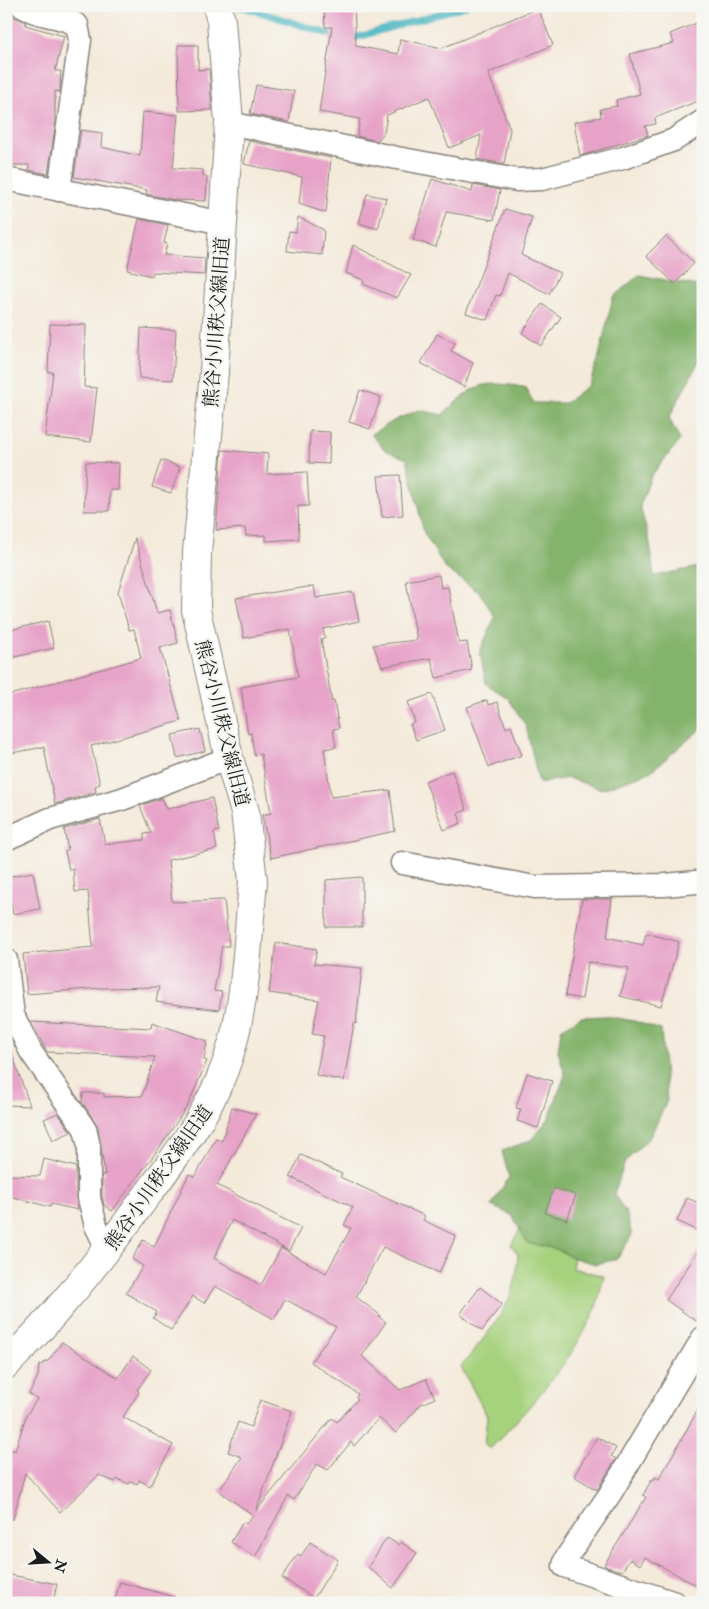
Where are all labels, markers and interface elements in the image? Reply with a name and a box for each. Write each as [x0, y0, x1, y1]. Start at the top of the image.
street label: 熊谷小川秩父線旧道 [199, 236, 235, 408]
street label: 熊谷小川秩父線旧道 [190, 637, 254, 809]
street label: 熊谷小川秩父線旧道 [100, 1101, 218, 1255]
north arrow [22, 1536, 72, 1586]
text: N [50, 1556, 70, 1575]

